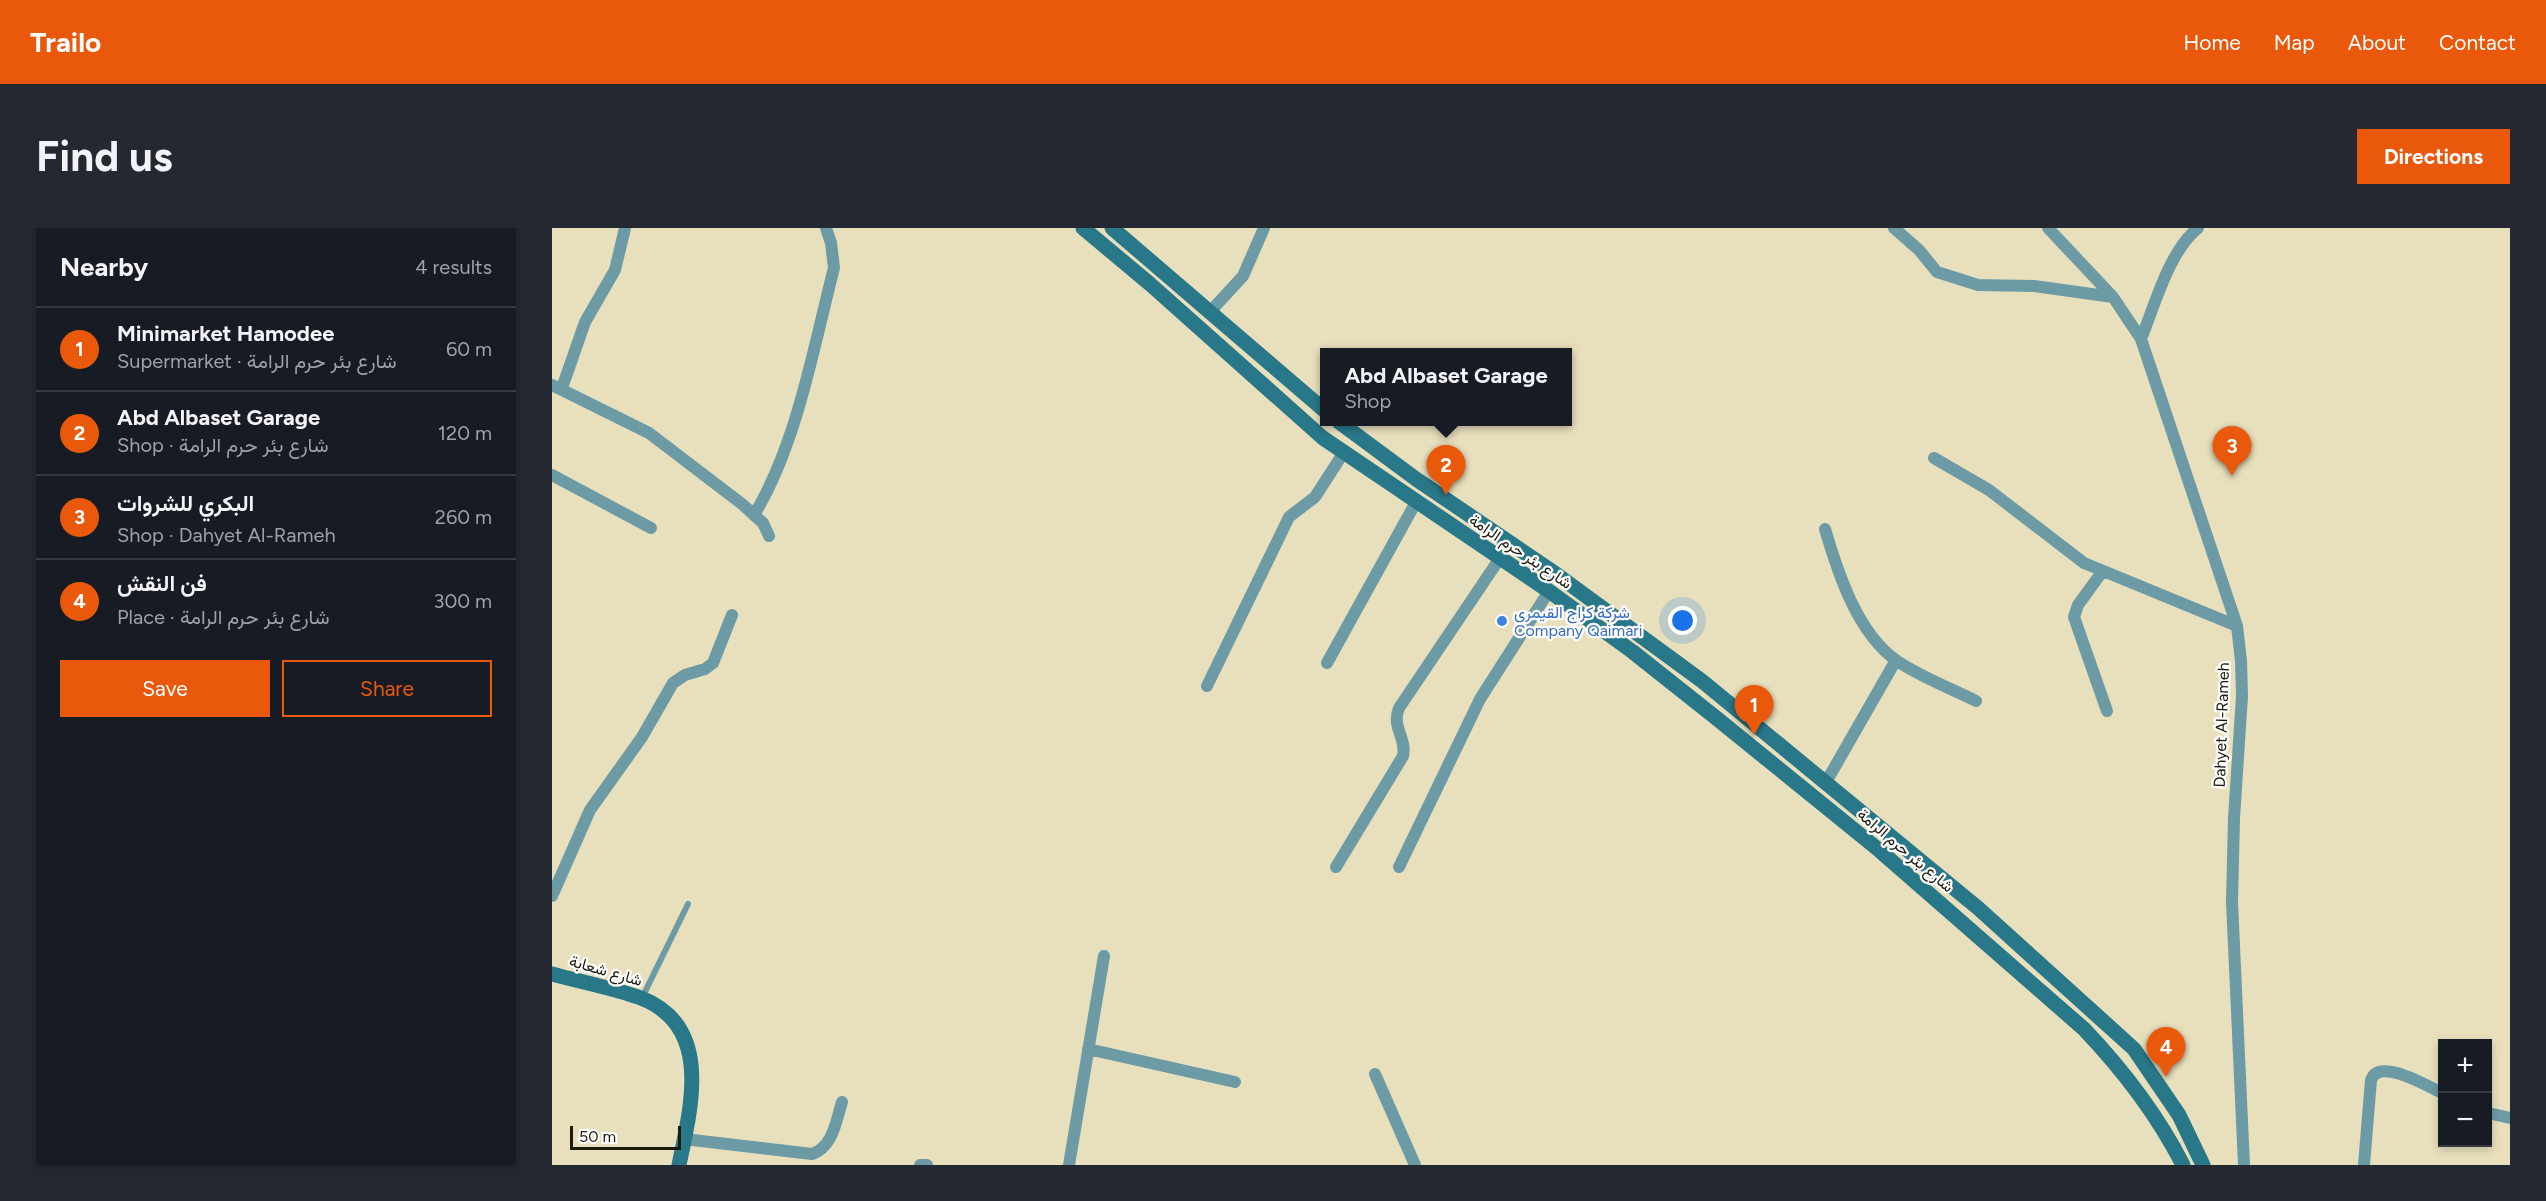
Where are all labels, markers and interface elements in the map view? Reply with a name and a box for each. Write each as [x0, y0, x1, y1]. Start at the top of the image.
text: Trailo [30, 25, 101, 59]
text: Home [2184, 30, 2241, 55]
text: Map [2274, 30, 2315, 55]
text: About [2348, 30, 2406, 55]
text: Contact [2439, 30, 2516, 55]
button: Directions [2357, 129, 2510, 184]
text: Find us [36, 131, 173, 182]
text: Nearby [60, 251, 148, 283]
text: 4 results [415, 255, 492, 279]
text: Minimarket Hamodee [117, 320, 334, 347]
text: 1 [75, 337, 84, 361]
text: 60 m [446, 337, 492, 361]
popup [1320, 348, 1572, 426]
text: Supermarket · شارع بئر حرم الرامة [117, 349, 397, 373]
text: Abd Albaset Garage [1344, 362, 1548, 389]
text: Shop [1344, 389, 1391, 413]
text: Abd Albaset Garage [117, 404, 320, 431]
text: 2 [74, 421, 85, 445]
text: 120 m [438, 421, 492, 445]
pin: 3 [2212, 426, 2252, 476]
text: Shop · شارع بئر حرم الرامة [117, 433, 329, 457]
pin: 2 [1426, 446, 1466, 495]
text: البكري للشروات [117, 490, 254, 517]
text: 3 [74, 505, 85, 529]
text: 260 m [435, 505, 492, 529]
street label: شارع بئر حرم الرامة [1465, 510, 1576, 594]
text: Shop · Dahyet Al-Rameh [117, 523, 336, 547]
text: فن النقش [117, 570, 207, 597]
text: 4 [73, 589, 86, 613]
text: 300 m [434, 589, 492, 613]
place label: شركة كراج القيمري Company Qaimari [1514, 603, 1642, 640]
text: Place · شارع بئر حرم الرامة [117, 605, 330, 629]
your location [1668, 606, 1697, 635]
marker: شركة كراج القيمري Company Qaimari [1495, 614, 1509, 628]
button: Save [60, 660, 270, 717]
button: Share [282, 660, 492, 717]
street label: Dahyet Al-Rameh [2210, 662, 2233, 788]
pin: 1 [1734, 686, 1774, 735]
street label: شارع بئر حرم الرامة [1852, 805, 1958, 898]
street label: شارع شعابة [567, 951, 645, 992]
pin: 4 [2146, 1028, 2186, 1077]
map controls [2438, 1039, 2492, 1147]
button: + [2438, 1039, 2492, 1093]
button: − [2438, 1093, 2492, 1147]
scale bar [570, 1123, 681, 1150]
text: 50 m [579, 1127, 616, 1146]

